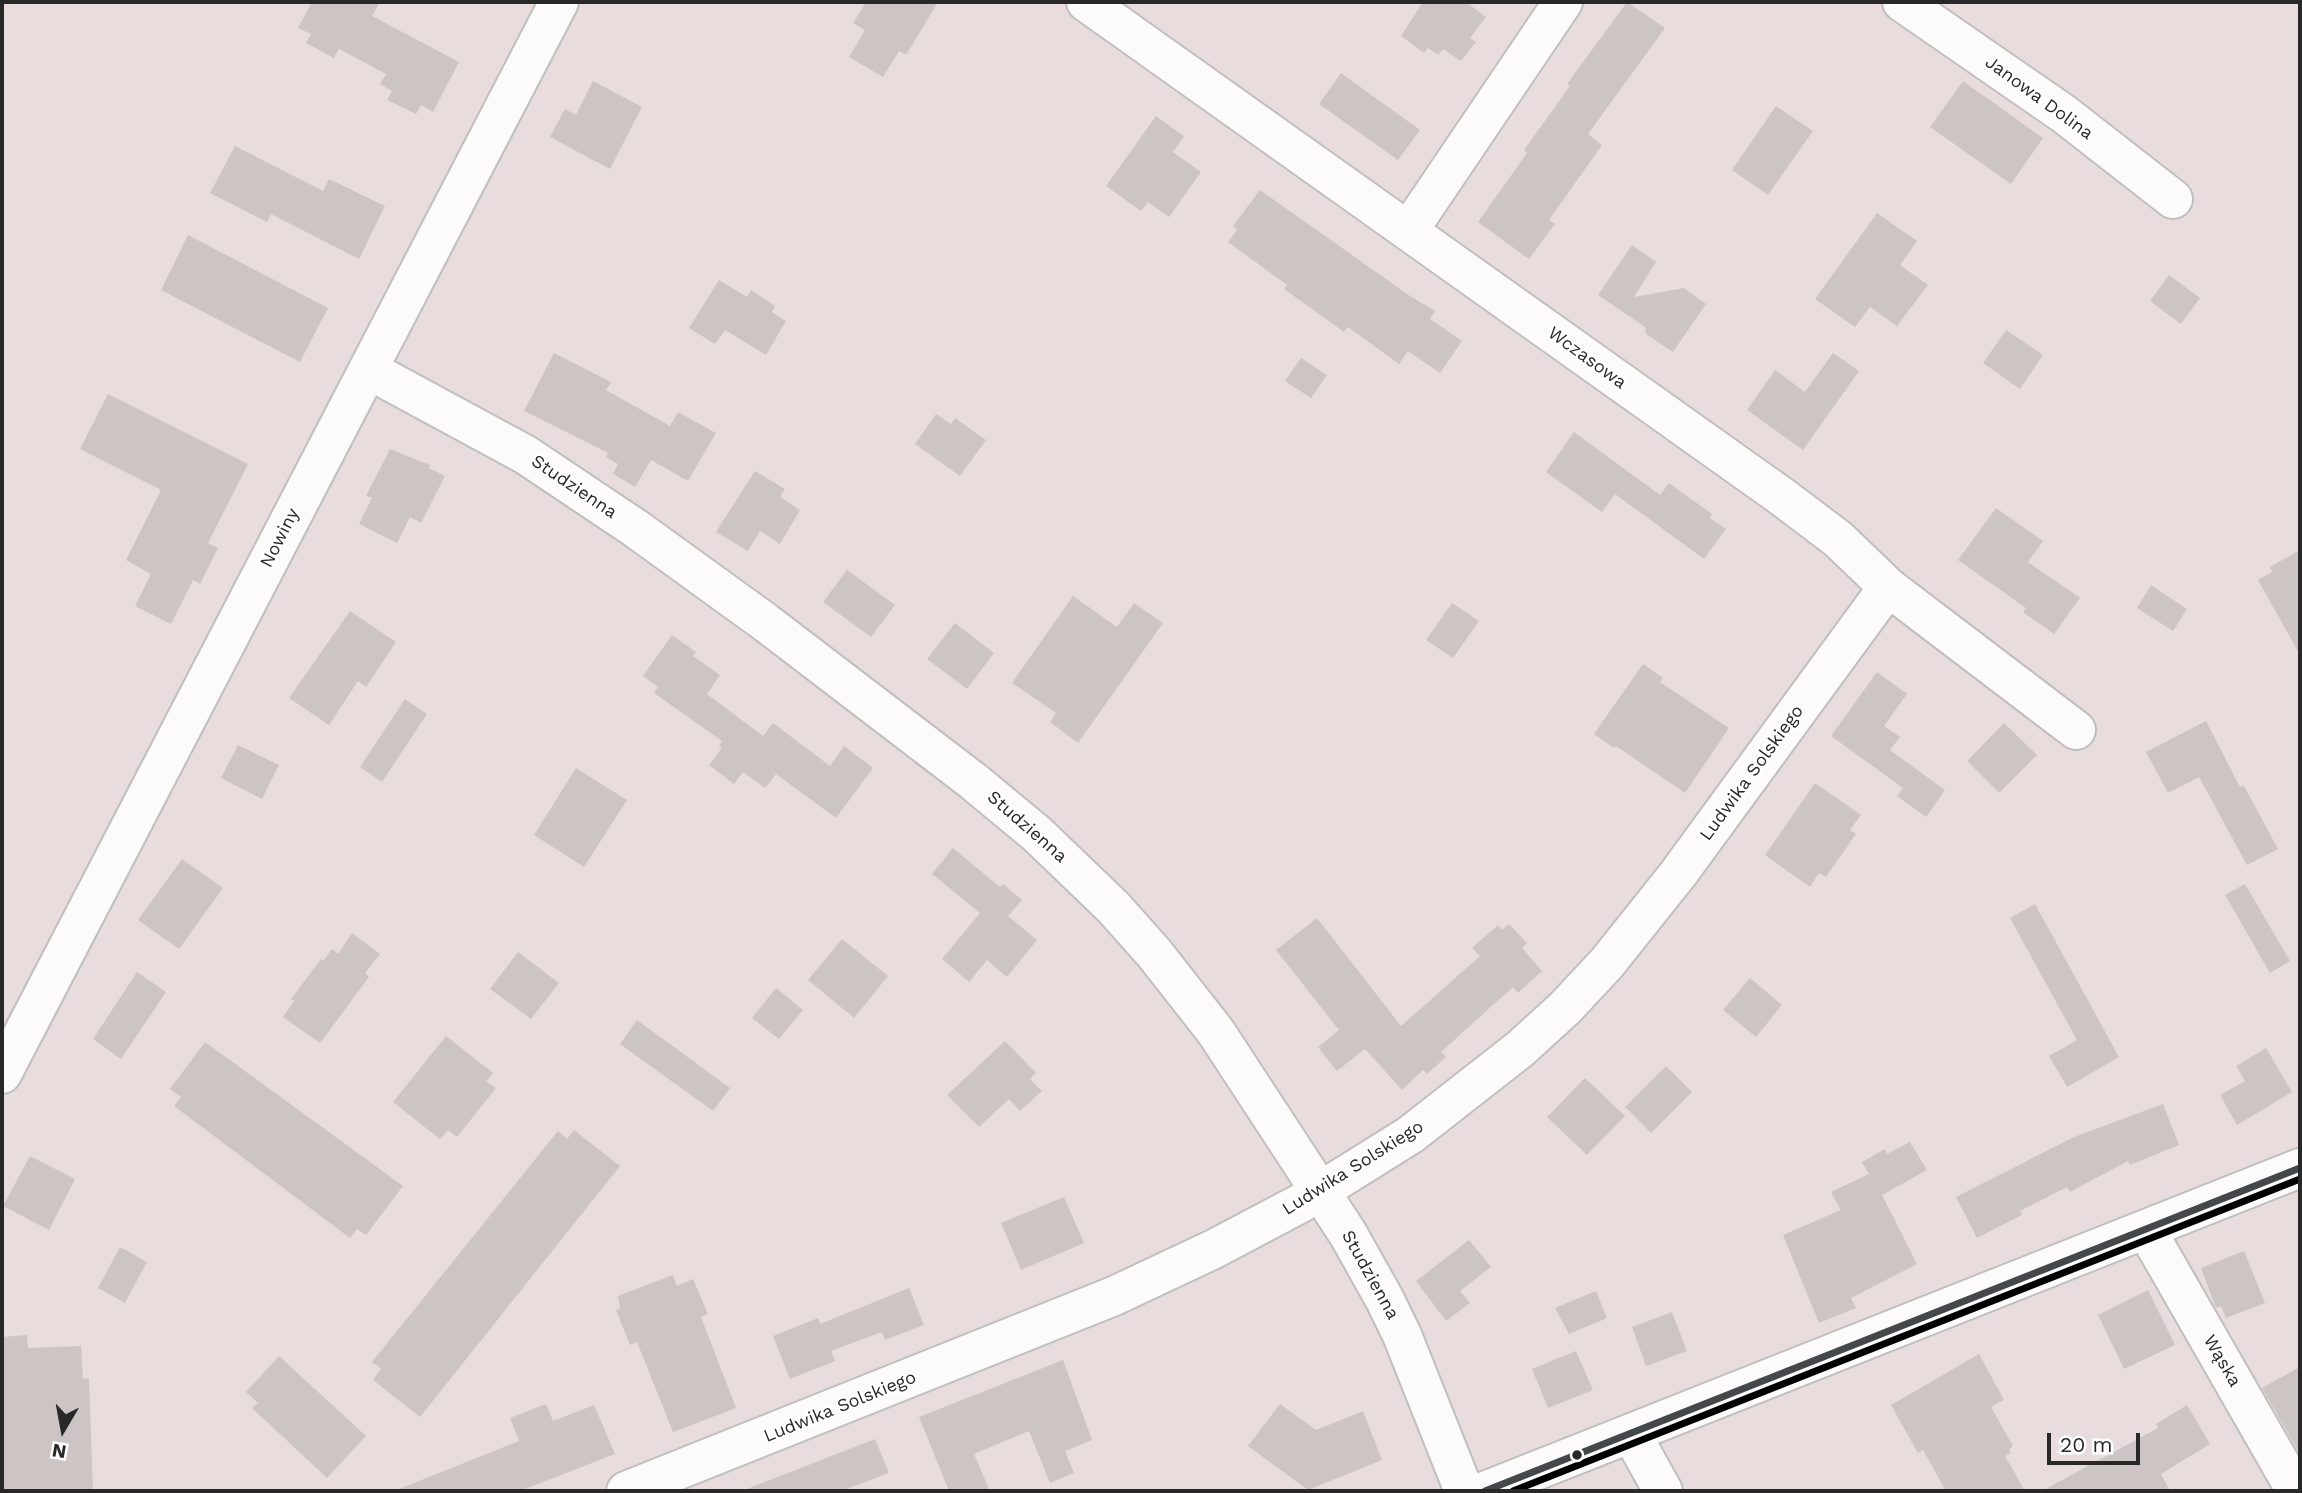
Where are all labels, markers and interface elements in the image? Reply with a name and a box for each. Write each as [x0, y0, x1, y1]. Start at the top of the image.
street label: Janowa Dolina [1981, 52, 2097, 144]
street label: Wczasowa [1544, 322, 1630, 394]
street label: Studzienna [527, 450, 621, 524]
street label: Nowiny [256, 505, 304, 571]
street label: Ludwika Solskiego [1696, 701, 1808, 845]
street label: Studzienna [983, 786, 1071, 868]
street label: Ludwika Solskiego [1278, 1116, 1428, 1220]
street label: Studzienna [1337, 1227, 1403, 1323]
street label: Wąska [2199, 1331, 2245, 1391]
street label: Ludwika Solskiego [761, 1367, 919, 1447]
north arrow [28, 1395, 98, 1465]
scale bar [2050, 1420, 2143, 1464]
text: 20 m [2060, 1432, 2112, 1457]
text: N [50, 1439, 68, 1464]
unlabelled marker [1570, 1448, 1584, 1462]

